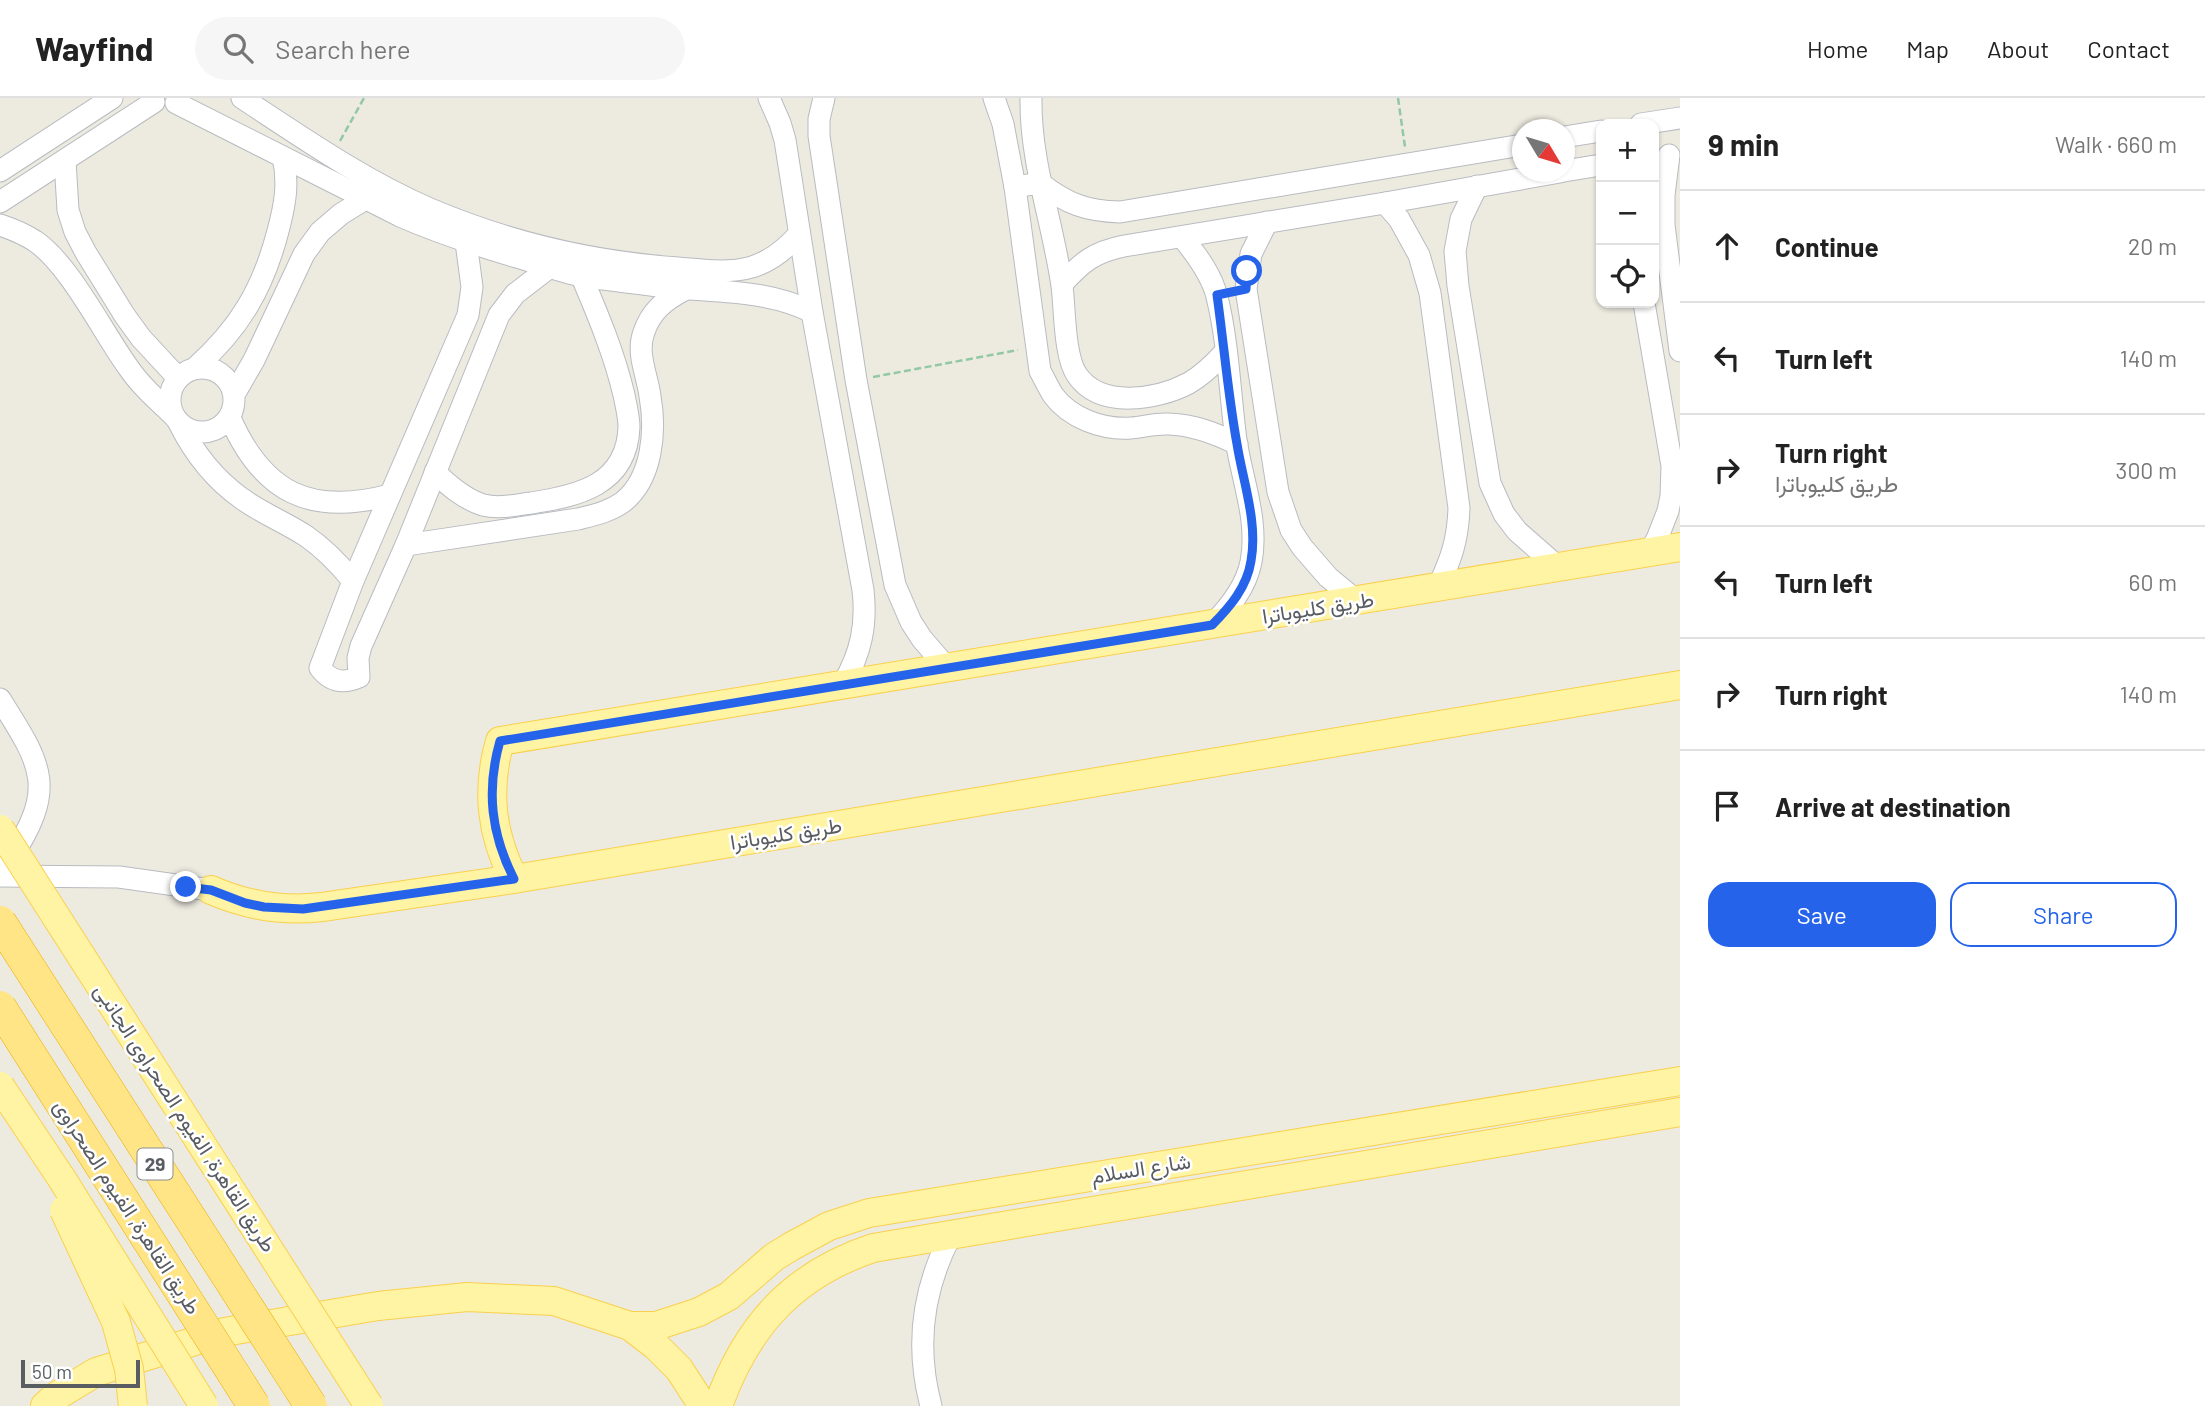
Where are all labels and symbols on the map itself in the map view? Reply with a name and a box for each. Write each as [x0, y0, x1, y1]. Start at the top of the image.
north arrow [1512, 119, 1575, 182]
route start [1231, 255, 1262, 286]
street label: طريق كليوباترا [1260, 585, 1376, 630]
street label: طريق كليوباترا [728, 811, 844, 856]
route end [170, 871, 201, 902]
street label: طريق القاهرة, الفيوم الصحراوى الجانبى [89, 979, 281, 1257]
street label: طريق القاهرة, الفيوم الصحراوى [48, 1095, 206, 1319]
street label: شارع السلام [1089, 1147, 1193, 1191]
road number: 29 [138, 1148, 172, 1180]
scale bar [21, 1357, 140, 1389]

